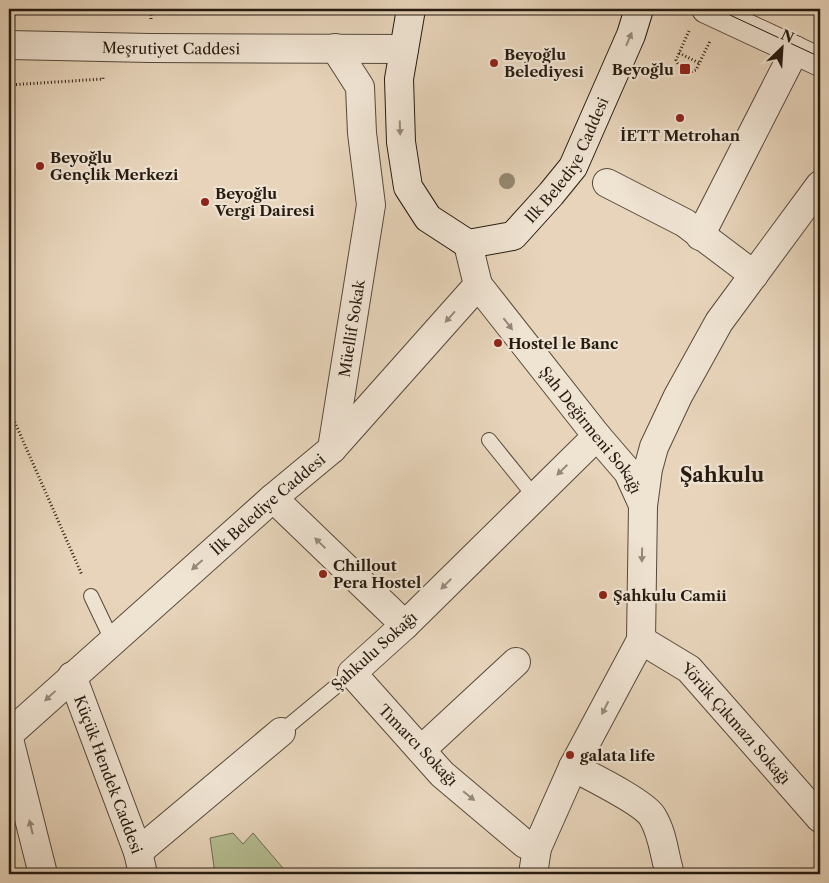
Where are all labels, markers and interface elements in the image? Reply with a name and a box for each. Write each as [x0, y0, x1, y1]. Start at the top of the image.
north arrow [756, 22, 806, 72]
text: N [778, 25, 797, 47]
one-way arrow [625, 32, 633, 47]
street label: Meşrutiyet Caddesi [102, 37, 240, 58]
place label: Beyoğlu Belediyesi [504, 45, 584, 81]
marker: Beyoğlu Belediyesi [488, 57, 500, 69]
place label: Beyoğlu [612, 60, 674, 79]
marker: Beyoğlu [678, 62, 692, 76]
street label: Ilk Belediye Caddesi [520, 94, 612, 227]
marker: İETT Metrohan [674, 112, 686, 124]
one-way arrow [397, 120, 405, 136]
place label: İETT Metrohan [620, 126, 741, 145]
place label: Beyoğlu Gençlik Merkezi [50, 148, 179, 184]
marker: Beyoğlu Gençlik Merkezi [34, 160, 46, 172]
place label: Beyoğlu Vergi Dairesi [214, 184, 315, 220]
marker: Beyoğlu Vergi Dairesi [199, 196, 211, 208]
street label: Müellif Sokak [334, 277, 369, 379]
one-way arrow [444, 310, 456, 322]
one-way arrow [502, 317, 513, 330]
place label: Hostel le Banc [508, 334, 618, 353]
marker: Hostel le Banc [492, 337, 504, 349]
street label: Şah Değirmeni Sokağı [536, 362, 646, 497]
street label: İlk Belediye Caddesi [206, 449, 329, 559]
district label: Şahkulu [680, 463, 764, 487]
one-way arrow [556, 464, 568, 476]
one-way arrow [314, 537, 326, 549]
one-way arrow [638, 547, 646, 563]
place label: Chillout Pera Hostel [333, 556, 421, 592]
one-way arrow [192, 559, 204, 571]
marker: Chillout Pera Hostel [317, 568, 329, 580]
one-way arrow [441, 578, 453, 590]
place label: Şahkulu Camii [613, 586, 727, 605]
marker: Şahkulu Camii [597, 589, 609, 601]
street label: Şahkulu Sokağı [327, 607, 421, 694]
street label: Yörük Çıkmazı Sokağı [678, 657, 795, 788]
one-way arrow [44, 690, 56, 702]
street label: Küçük Hendek Caddesi [71, 692, 147, 857]
street label: Tımarcı Sokağı [374, 700, 462, 790]
one-way arrow [601, 701, 609, 715]
place label: galata life [579, 746, 655, 765]
marker: galata life [564, 749, 576, 761]
one-way arrow [463, 791, 476, 802]
one-way arrow [27, 819, 35, 834]

